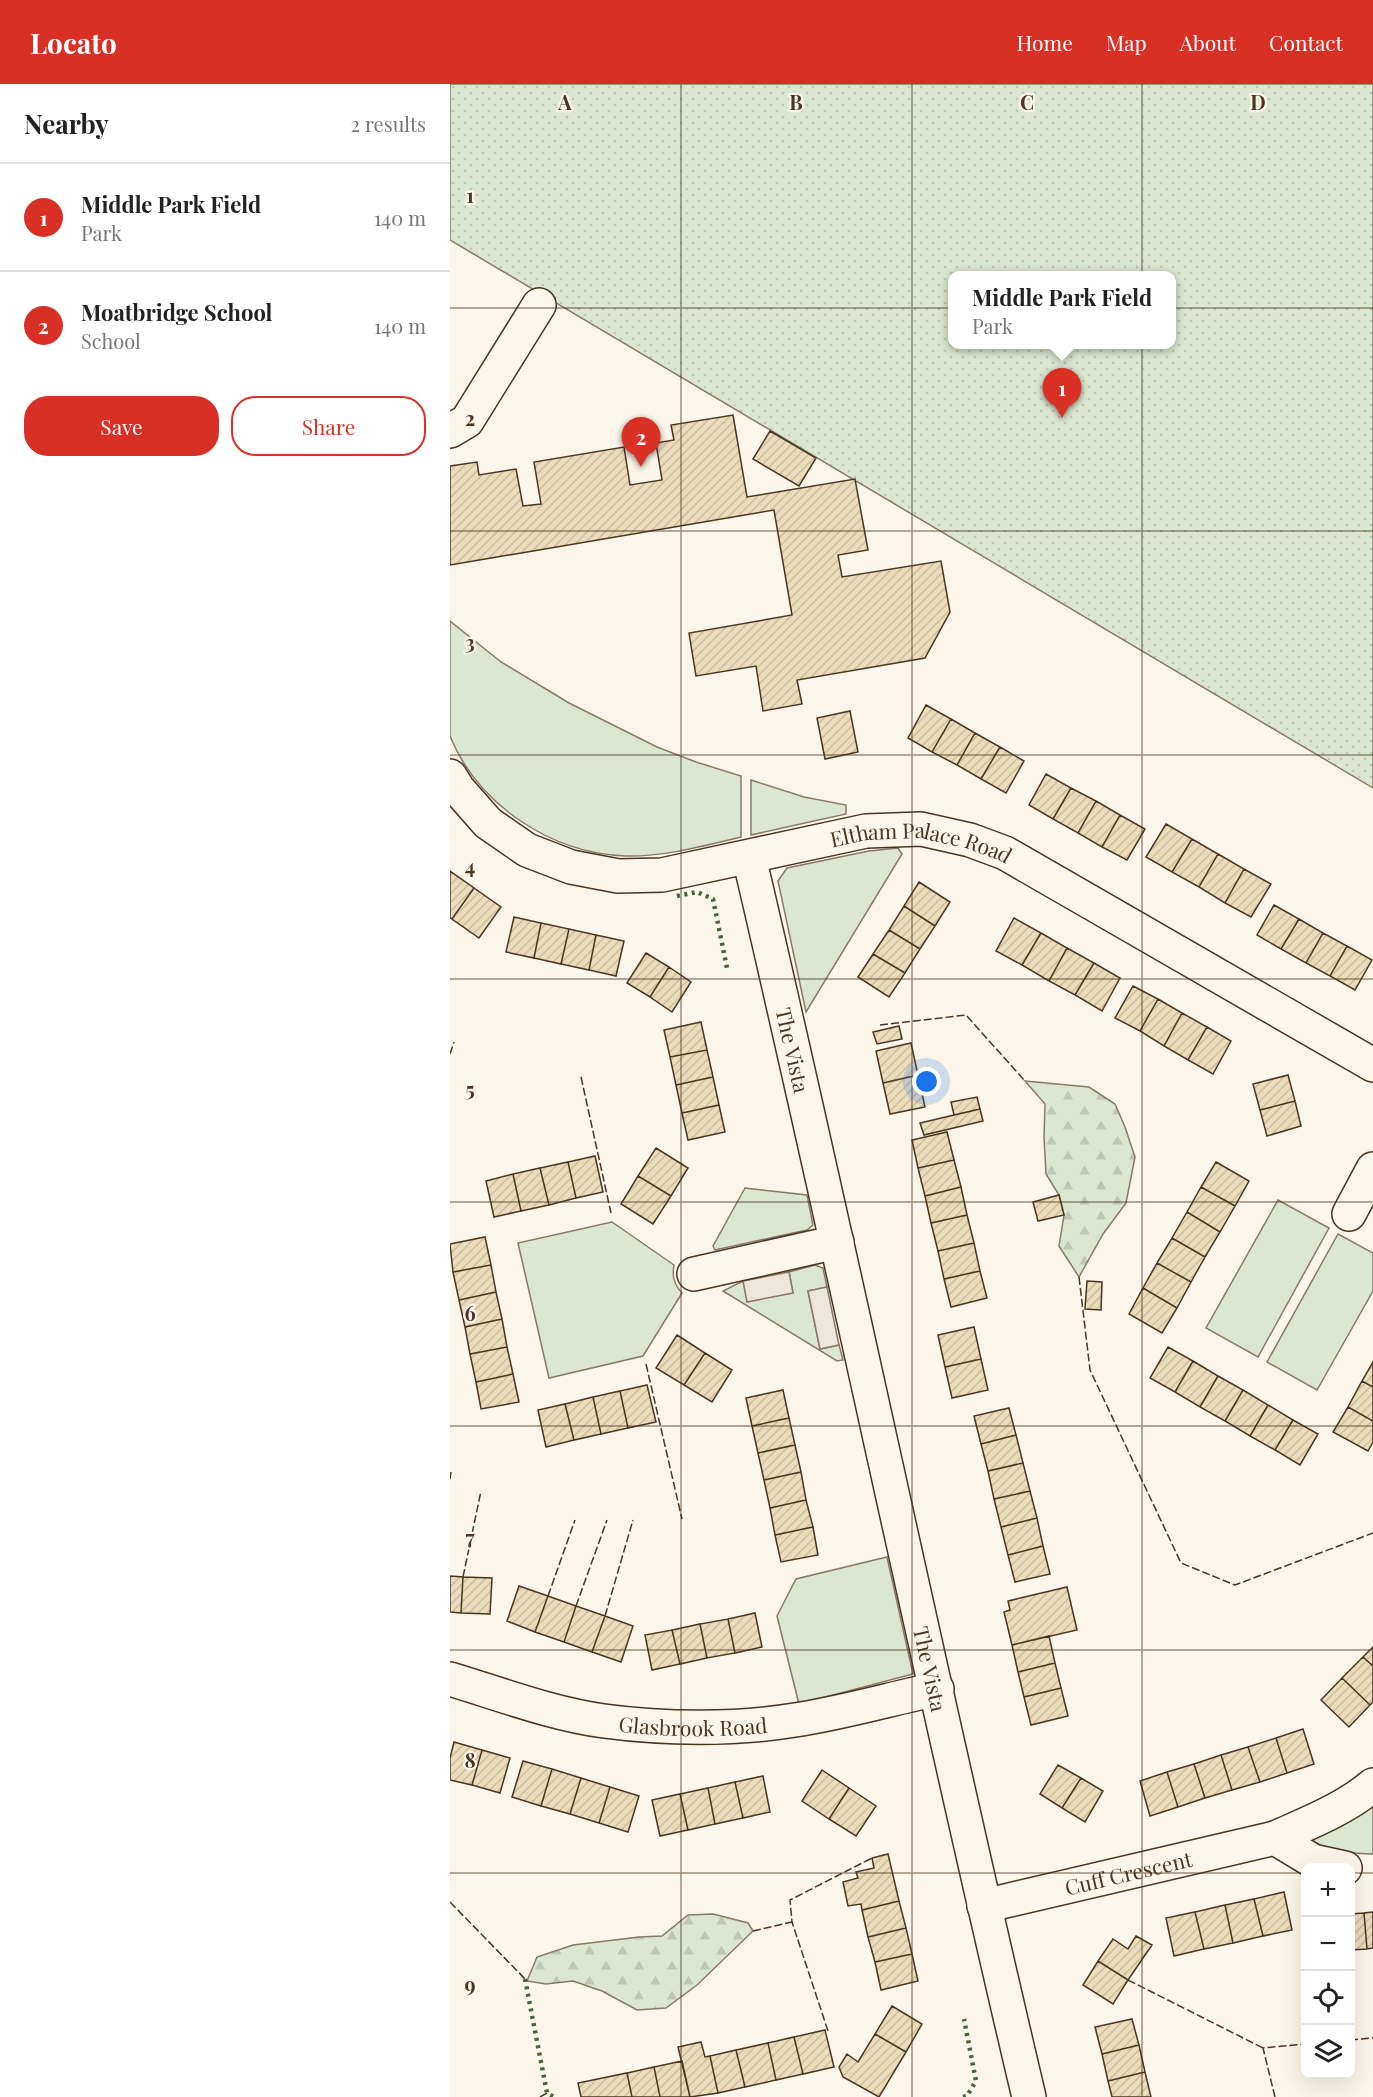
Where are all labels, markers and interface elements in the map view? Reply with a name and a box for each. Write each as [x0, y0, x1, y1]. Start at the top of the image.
text: Locato [30, 24, 117, 61]
text: Home [1017, 28, 1073, 56]
text: Map [1106, 28, 1147, 56]
text: About [1180, 28, 1236, 56]
text: Contact [1269, 28, 1343, 56]
text: A [557, 88, 572, 115]
text: B [789, 88, 803, 115]
text: C [1020, 88, 1034, 115]
text: D [1250, 88, 1266, 115]
text: Nearby [24, 106, 109, 141]
text: 2 results [351, 110, 426, 137]
text: 1 [466, 181, 474, 208]
text: Middle Park Field [81, 189, 261, 219]
text: 1 [40, 204, 47, 231]
text: 140 m [374, 204, 426, 231]
text: Park [81, 219, 122, 246]
popup [948, 271, 1176, 349]
text: Middle Park Field [972, 282, 1152, 312]
text: Moatbridge School [81, 297, 272, 327]
text: 2 [38, 312, 49, 339]
text: 140 m [374, 312, 426, 339]
text: Park [972, 312, 1013, 339]
text: School [81, 327, 141, 354]
pin: 1 [1042, 368, 1082, 418]
button: Save [24, 396, 219, 456]
button: Share [231, 396, 426, 456]
text: 2 [465, 404, 475, 431]
pin: 2 [622, 418, 660, 467]
text: 3 [465, 628, 475, 655]
street label: Eltham Palace Road [827, 815, 1018, 868]
text: 4 [465, 852, 475, 879]
street label: The Vista [770, 1005, 817, 1096]
your location [912, 1067, 941, 1096]
text: 5 [465, 1075, 475, 1102]
text: 6 [464, 1299, 476, 1326]
text: 7 [465, 1523, 475, 1550]
street label: The Vista [908, 1624, 954, 1715]
street label: Glasbrook Road [617, 1709, 768, 1741]
text: 8 [464, 1746, 476, 1773]
street label: Cuff Crescent [1062, 1844, 1195, 1901]
map controls [1301, 1863, 1355, 2079]
button: + [1301, 1863, 1355, 1917]
button: − [1301, 1917, 1355, 1971]
text: 9 [464, 1970, 476, 1997]
button: locate [1301, 1971, 1355, 2025]
button: layers [1301, 2025, 1355, 2079]

